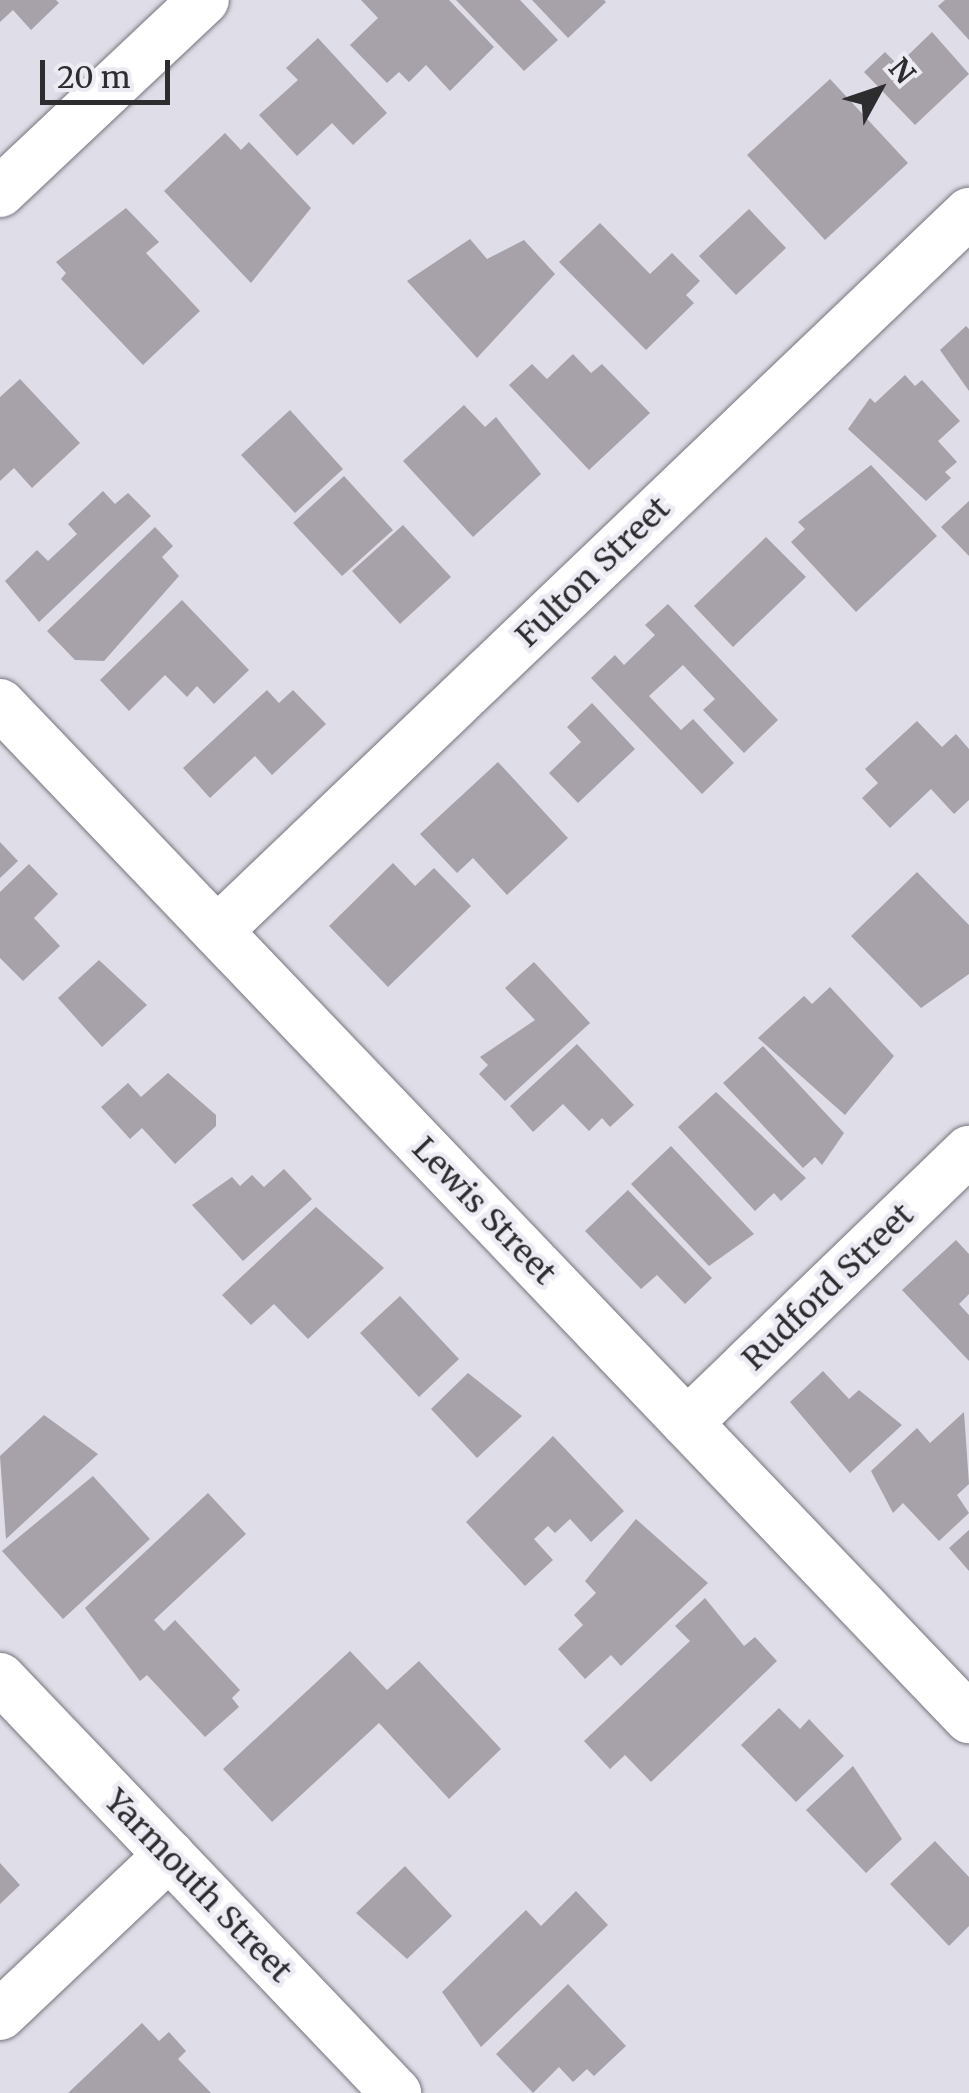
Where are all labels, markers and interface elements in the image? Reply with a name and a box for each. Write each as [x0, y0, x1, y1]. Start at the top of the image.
scale bar [45, 40, 175, 102]
north arrow [829, 40, 929, 140]
text: N [881, 51, 923, 91]
text: 20 m [57, 58, 130, 96]
street label: Fulton Street [508, 489, 678, 655]
street label: Lewis Street [404, 1129, 564, 1293]
street label: Rudford Street [734, 1196, 922, 1378]
street label: Yarmouth Street [96, 1782, 300, 1990]

